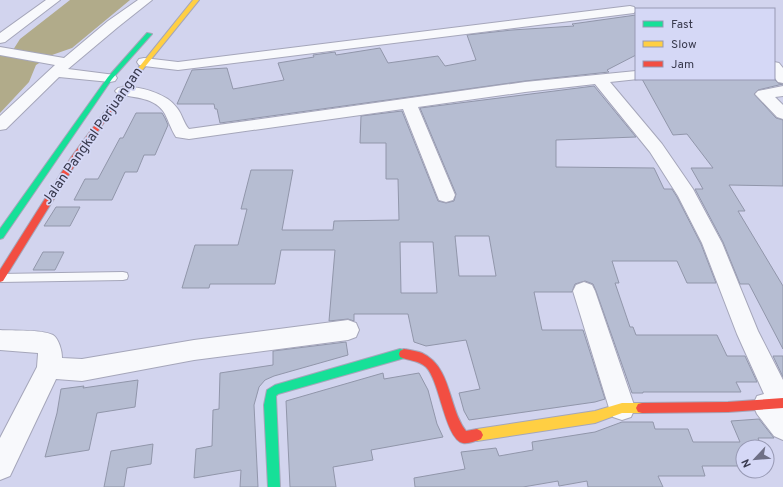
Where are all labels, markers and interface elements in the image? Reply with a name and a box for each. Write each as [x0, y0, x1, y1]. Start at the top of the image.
legend [635, 8, 775, 80]
text: Fast [671, 17, 693, 33]
text: Slow [671, 37, 697, 53]
text: Jam [671, 57, 694, 73]
street label: Jalan Pangkal Perjuangan [39, 64, 147, 208]
north arrow [735, 439, 775, 479]
text: N [739, 456, 755, 470]

